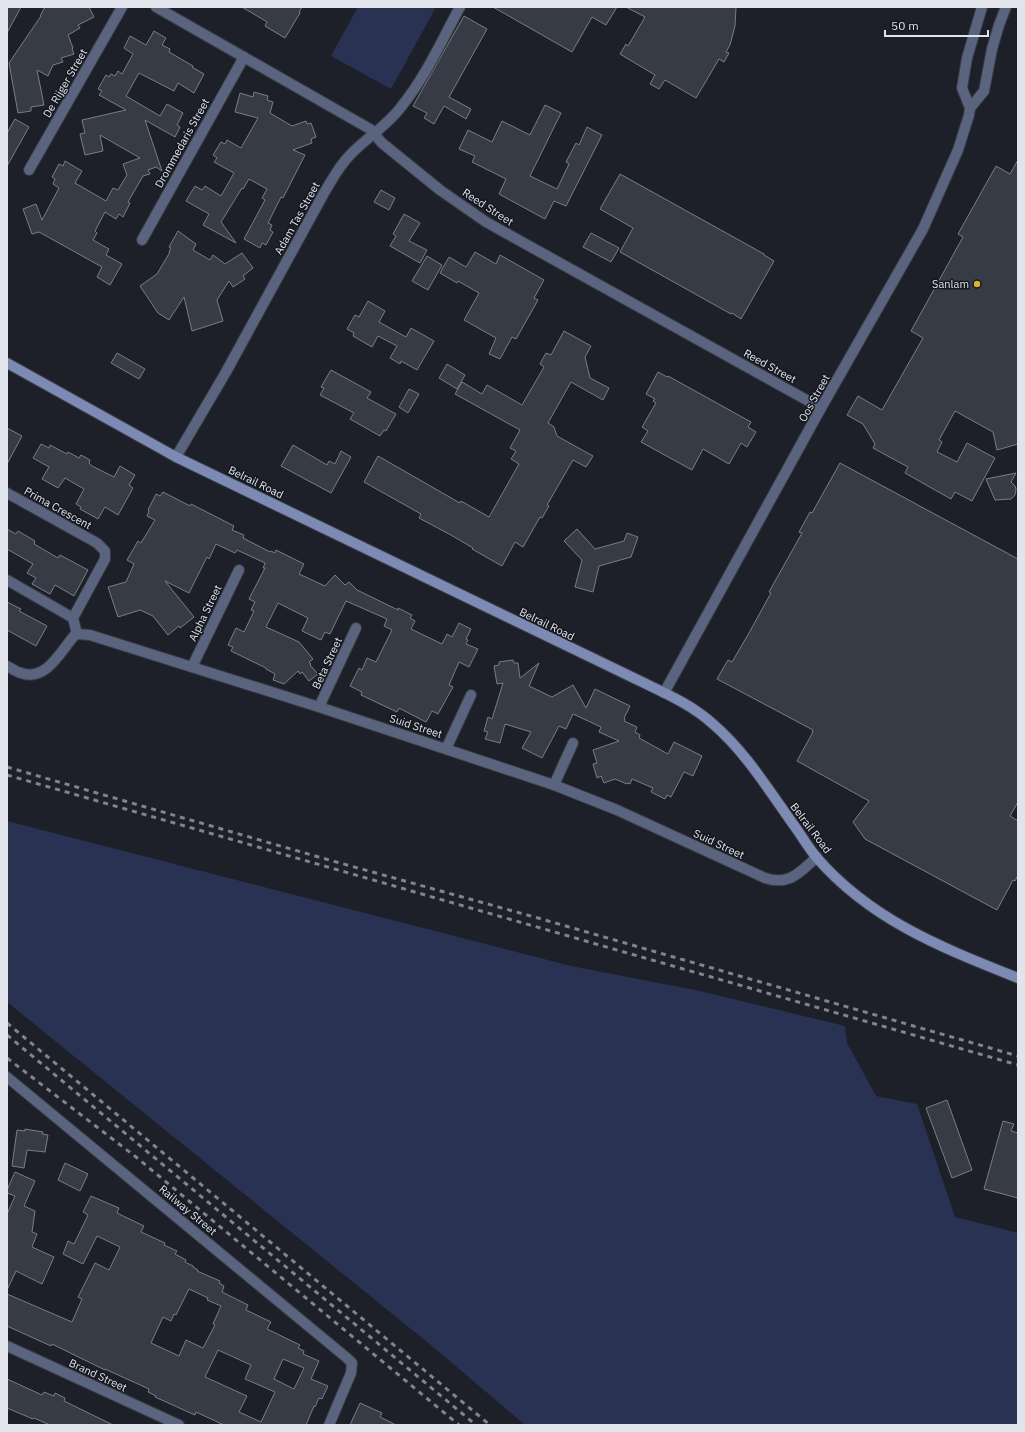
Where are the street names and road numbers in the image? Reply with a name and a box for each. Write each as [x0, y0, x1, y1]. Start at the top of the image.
street label: De Rijger Street [40, 46, 90, 120]
street label: Drommedaris Street [152, 96, 212, 190]
street label: Adam Tas Street [271, 179, 323, 257]
street label: Reed Street [460, 185, 516, 229]
street label: Reed Street [741, 346, 799, 386]
street label: Oos Street [795, 372, 833, 424]
street label: Belrail Road [226, 463, 286, 501]
street label: Prima Crescent [22, 484, 94, 532]
street label: Alpha Street [185, 582, 225, 644]
street label: Belrail Road [517, 605, 577, 643]
street label: Beta Street [309, 635, 345, 691]
street label: Suid Street [388, 711, 444, 741]
street label: Belrail Road [787, 800, 835, 856]
street label: Suid Street [691, 826, 747, 862]
street label: Railway Street [156, 1182, 220, 1238]
street label: Brand Street [67, 1355, 129, 1395]

